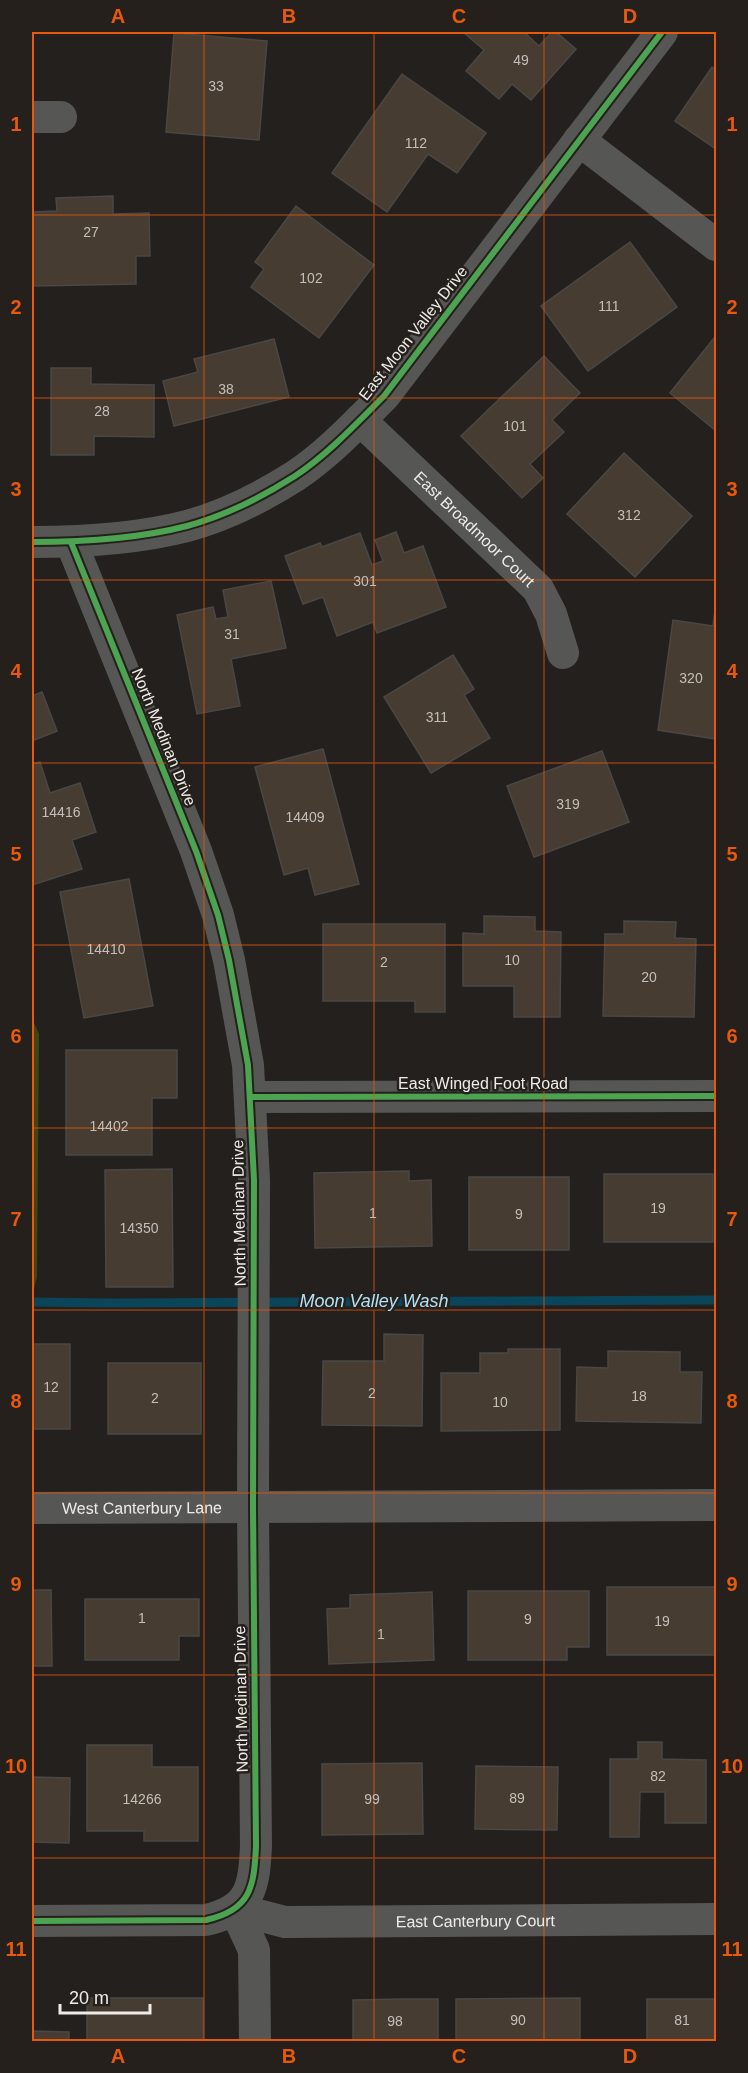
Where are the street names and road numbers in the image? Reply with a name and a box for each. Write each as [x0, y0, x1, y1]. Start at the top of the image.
street label: East Moon Valley Drive [355, 263, 471, 403]
street label: East Broadmoor Court [411, 468, 539, 590]
street label: North Medinan Drive [129, 666, 199, 808]
street label: East Winged Foot Road [398, 1075, 568, 1092]
street label: North Medinan Drive [229, 1139, 249, 1287]
street label: West Canterbury Lane [62, 1499, 222, 1516]
street label: North Medinan Drive [231, 1625, 251, 1773]
street label: East Canterbury Court [396, 1912, 556, 1930]

